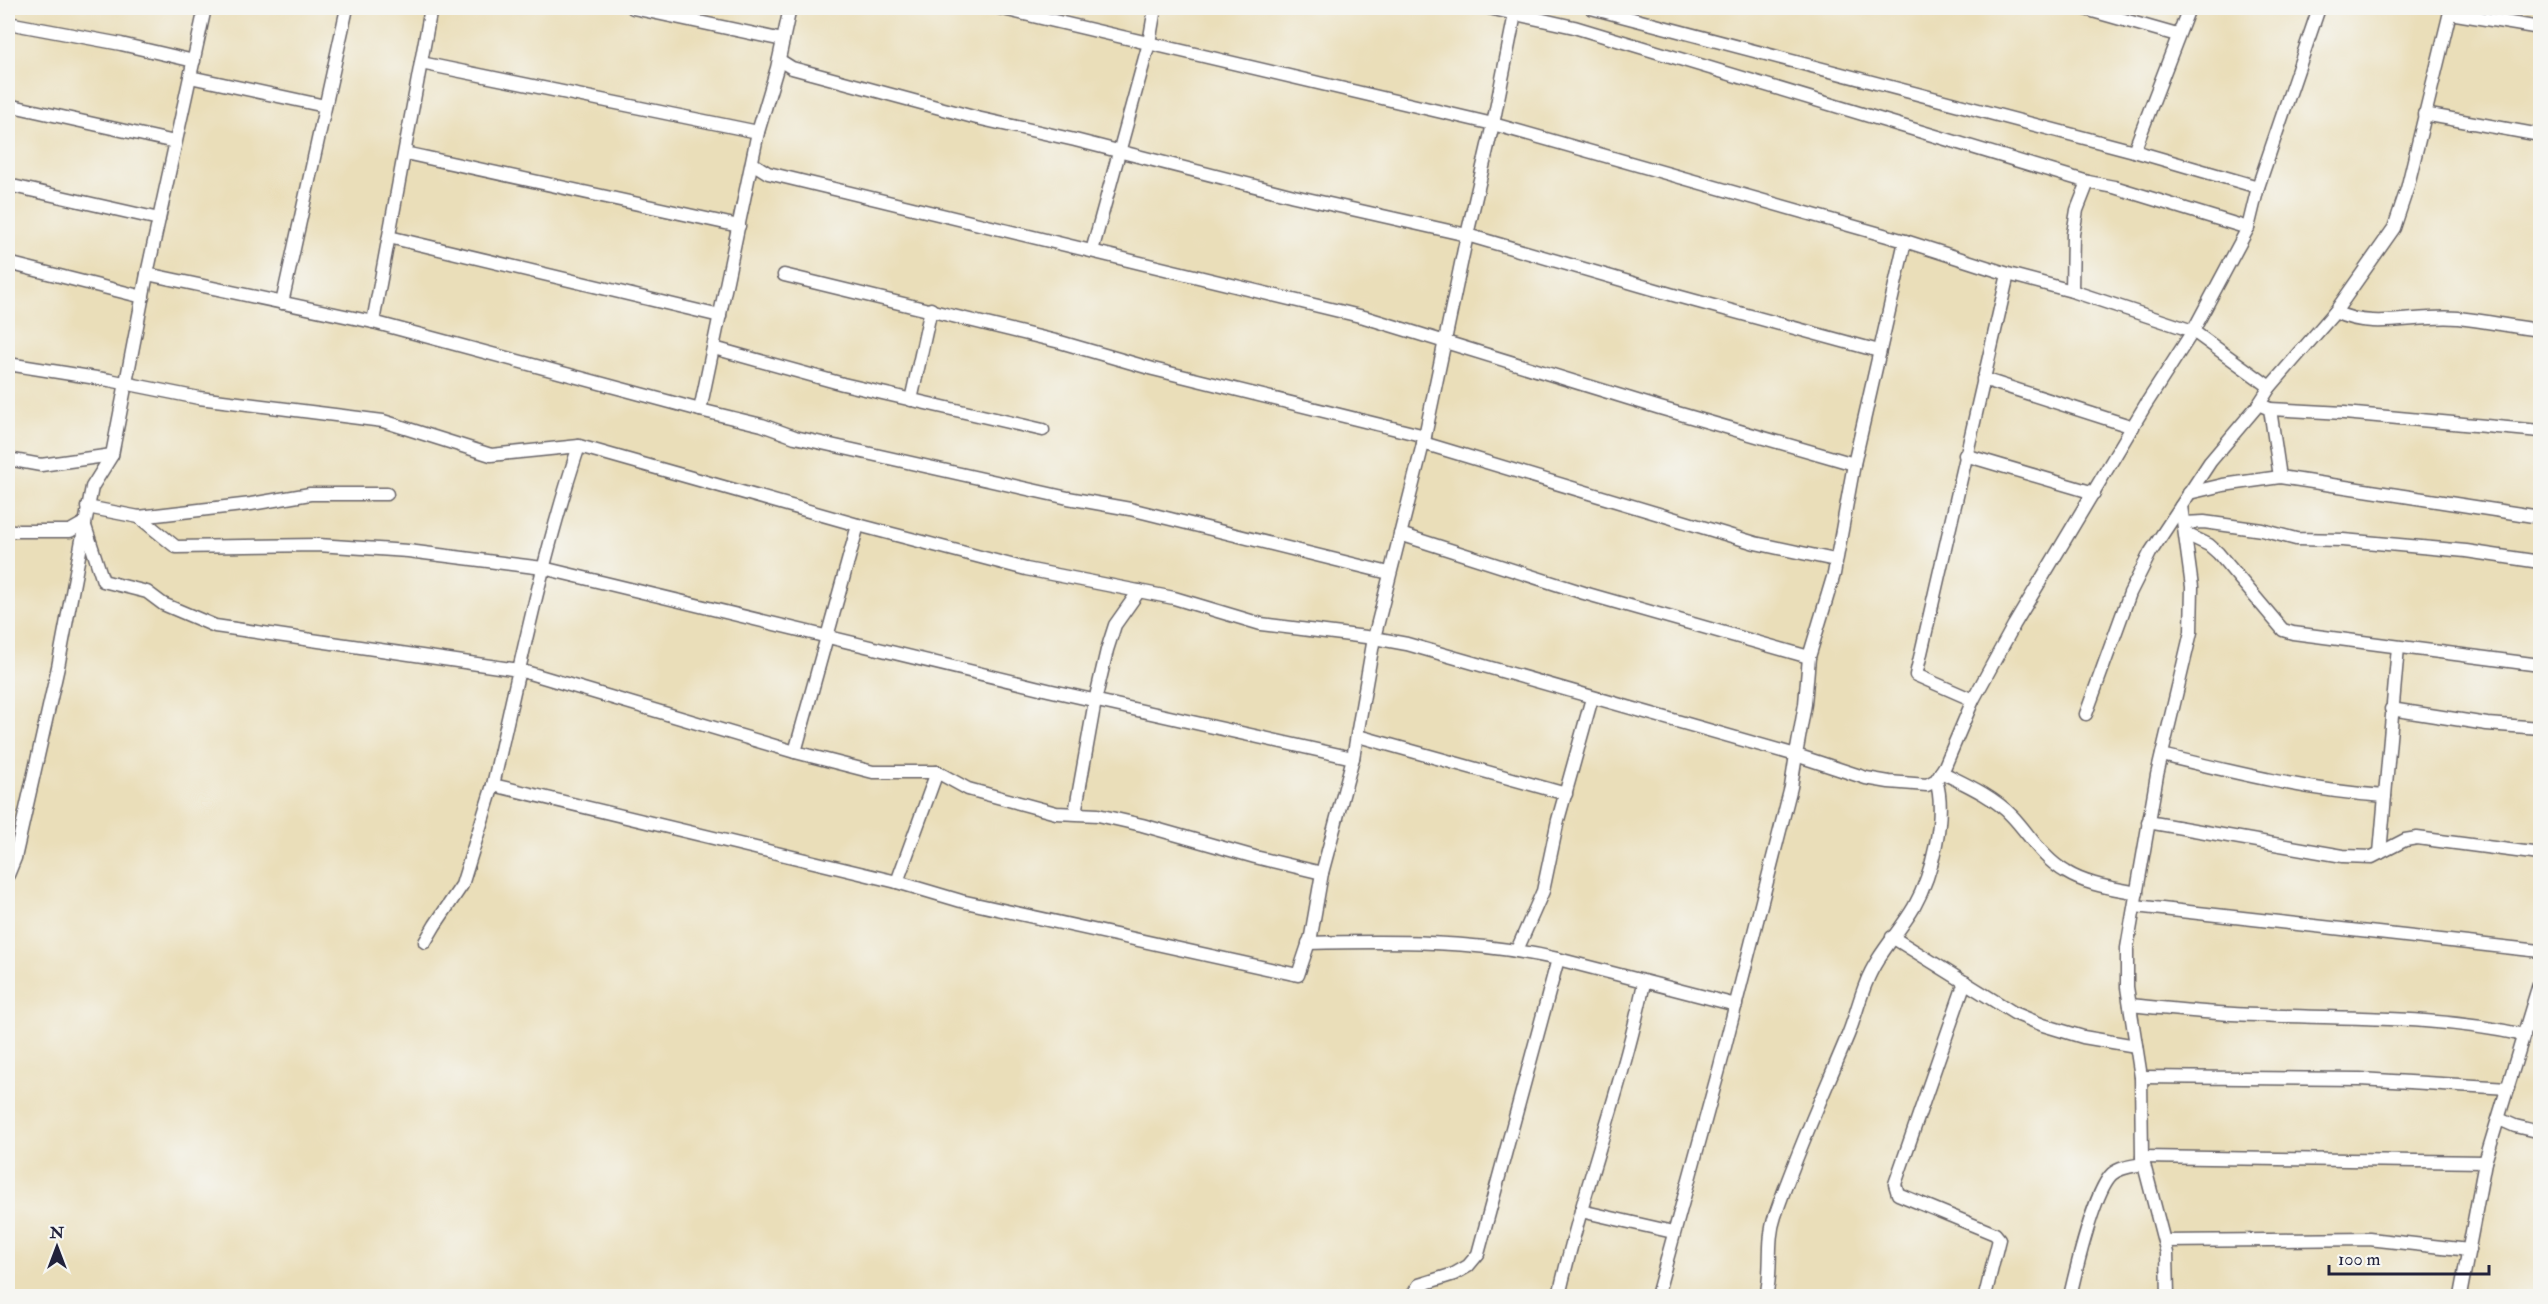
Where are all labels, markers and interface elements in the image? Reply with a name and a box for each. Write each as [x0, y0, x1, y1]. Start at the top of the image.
north arrow [27, 1217, 87, 1277]
text: N [49, 1223, 65, 1243]
scale bar [2329, 1238, 2490, 1276]
text: 100 m [2338, 1248, 2381, 1271]

